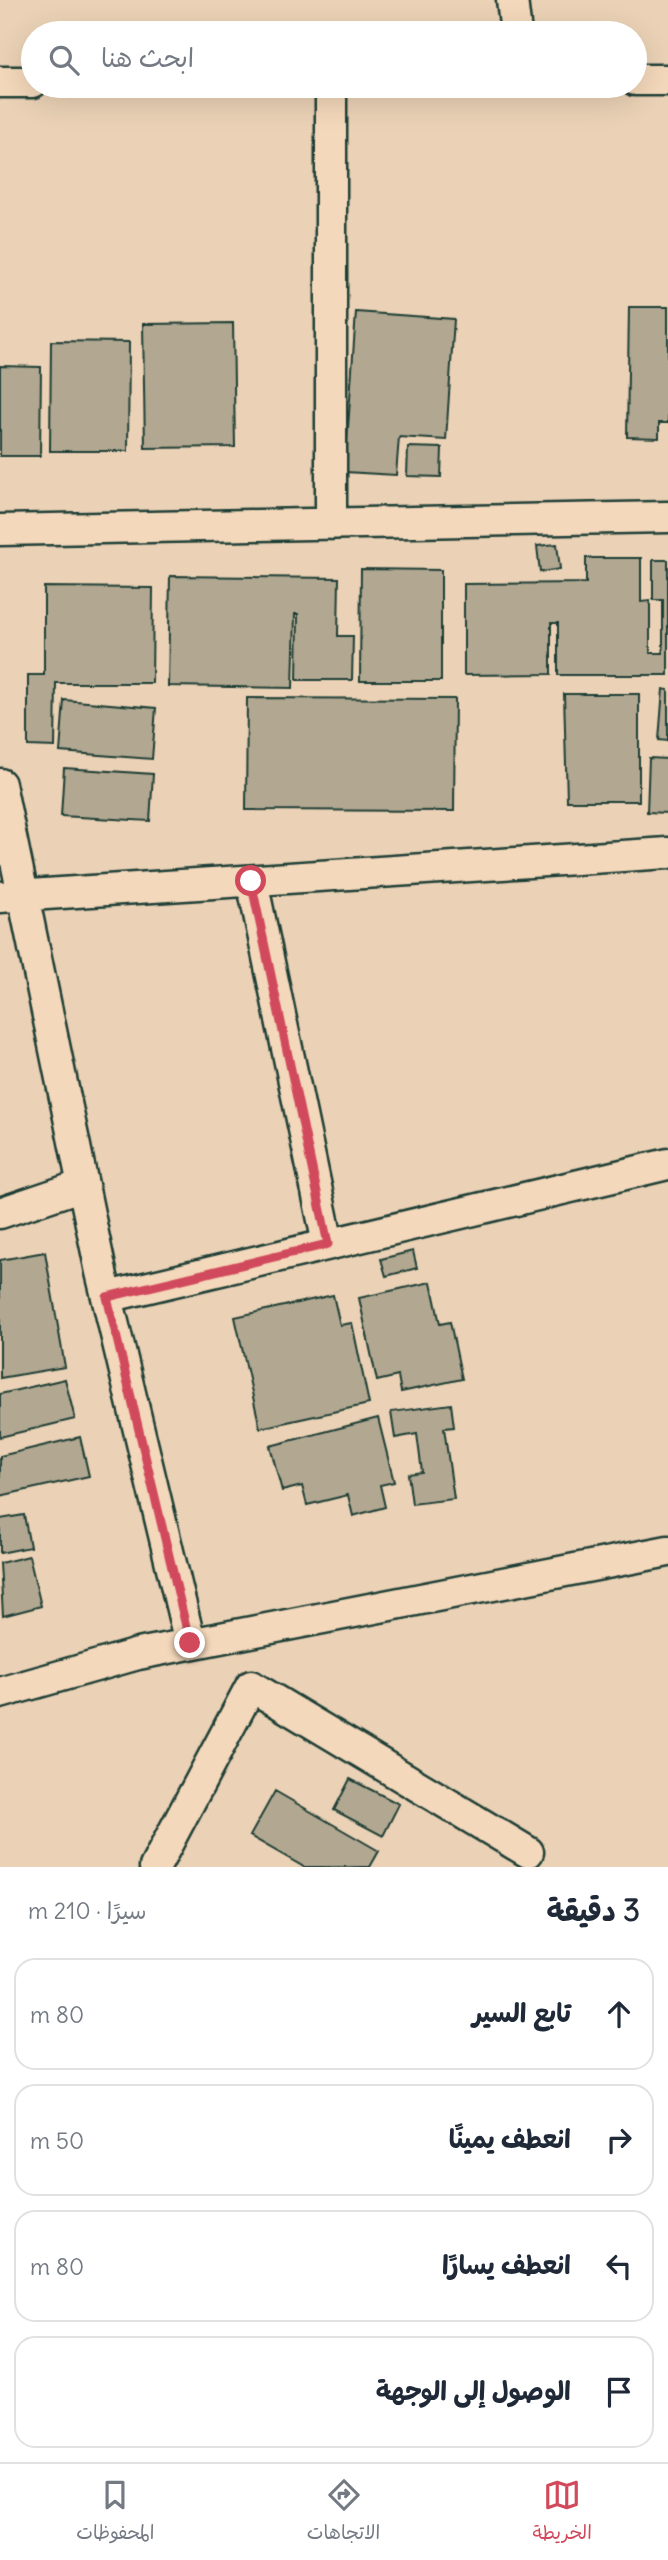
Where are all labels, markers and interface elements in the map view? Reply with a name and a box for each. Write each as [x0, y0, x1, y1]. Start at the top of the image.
search box [21, 21, 647, 98]
icon: search [45, 41, 83, 79]
text: ابحث هنا [101, 41, 194, 74]
route start [235, 865, 266, 896]
route end [174, 1627, 205, 1658]
text: 3 دقيقة [547, 1891, 640, 1929]
text: سيرًا · 210 m [28, 1896, 147, 1925]
icon: ahead [600, 1995, 638, 2033]
text: تابع السير [472, 1996, 571, 2029]
text: 80 m [30, 2000, 84, 2029]
icon: right [600, 2121, 638, 2159]
text: انعطف يمينًا [449, 2122, 571, 2155]
text: 50 m [30, 2126, 84, 2155]
icon: left [600, 2247, 638, 2285]
text: انعطف يسارًا [442, 2248, 571, 2281]
text: 80 m [30, 2252, 84, 2281]
icon: arrive [600, 2373, 638, 2411]
text: الوصول إلى الوجهة [376, 2374, 571, 2407]
tab: المحفوظات [76, 2476, 154, 2549]
tab: الاتجاهات [307, 2476, 380, 2549]
tab: الخريطة [533, 2476, 592, 2549]

